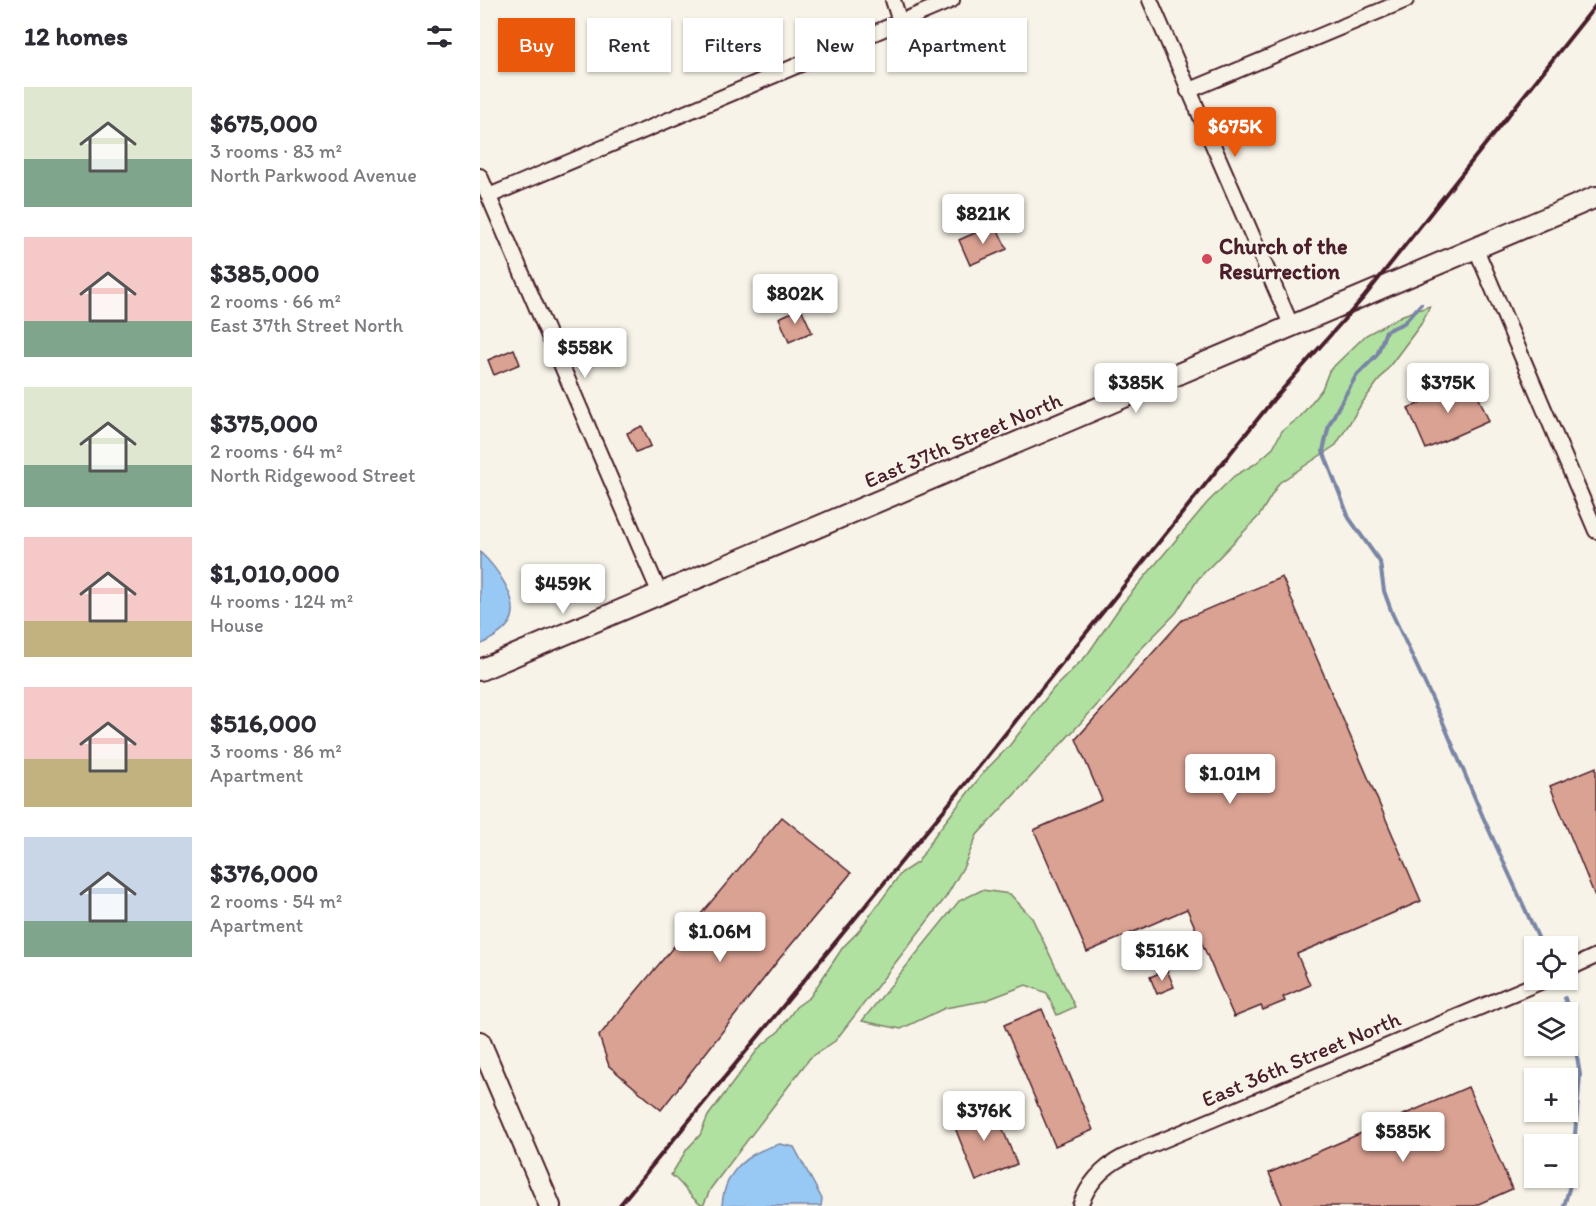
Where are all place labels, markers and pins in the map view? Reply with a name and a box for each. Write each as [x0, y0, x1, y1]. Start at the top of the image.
pin: $675K [1193, 107, 1277, 158]
pin: $821K [941, 194, 1025, 245]
place label: Church of the Resurrection [1219, 233, 1348, 285]
marker: Church of the Resurrection [1200, 252, 1214, 266]
pin: $802K [753, 274, 837, 325]
pin: $558K [543, 328, 627, 379]
pin: $385K [1094, 363, 1178, 414]
pin: $375K [1406, 363, 1490, 414]
pin: $459K [521, 564, 605, 615]
pin: $1.01M [1181, 754, 1279, 805]
pin: $1.06M [671, 912, 769, 963]
pin: $516K [1120, 931, 1204, 982]
pin: $376K [942, 1091, 1026, 1142]
pin: $585K [1361, 1112, 1445, 1163]

